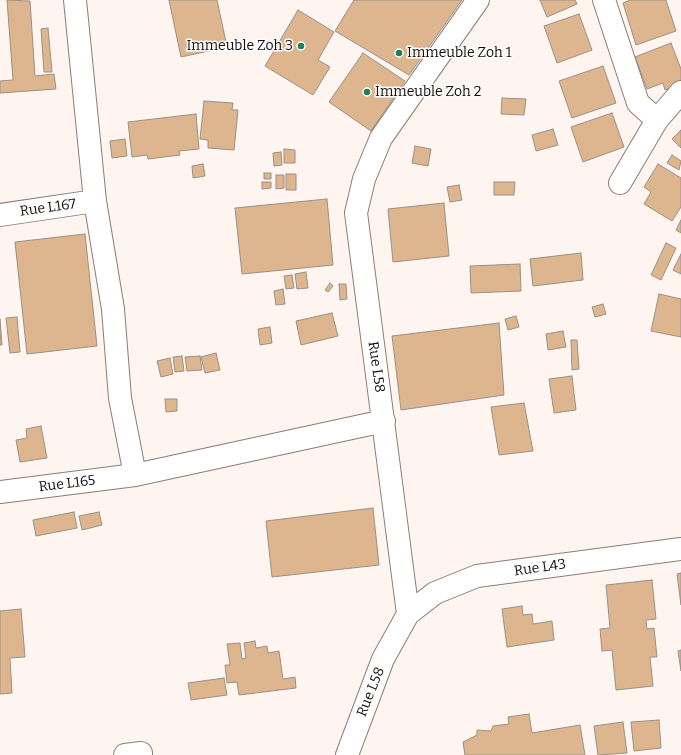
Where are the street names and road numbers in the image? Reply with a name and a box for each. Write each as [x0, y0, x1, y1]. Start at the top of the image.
street label: Rue L167 [19, 196, 77, 220]
street label: Rue L58 [364, 340, 388, 394]
street label: Rue L165 [38, 472, 96, 496]
street label: Rue L43 [513, 556, 567, 580]
street label: Rue L58 [354, 665, 388, 719]

